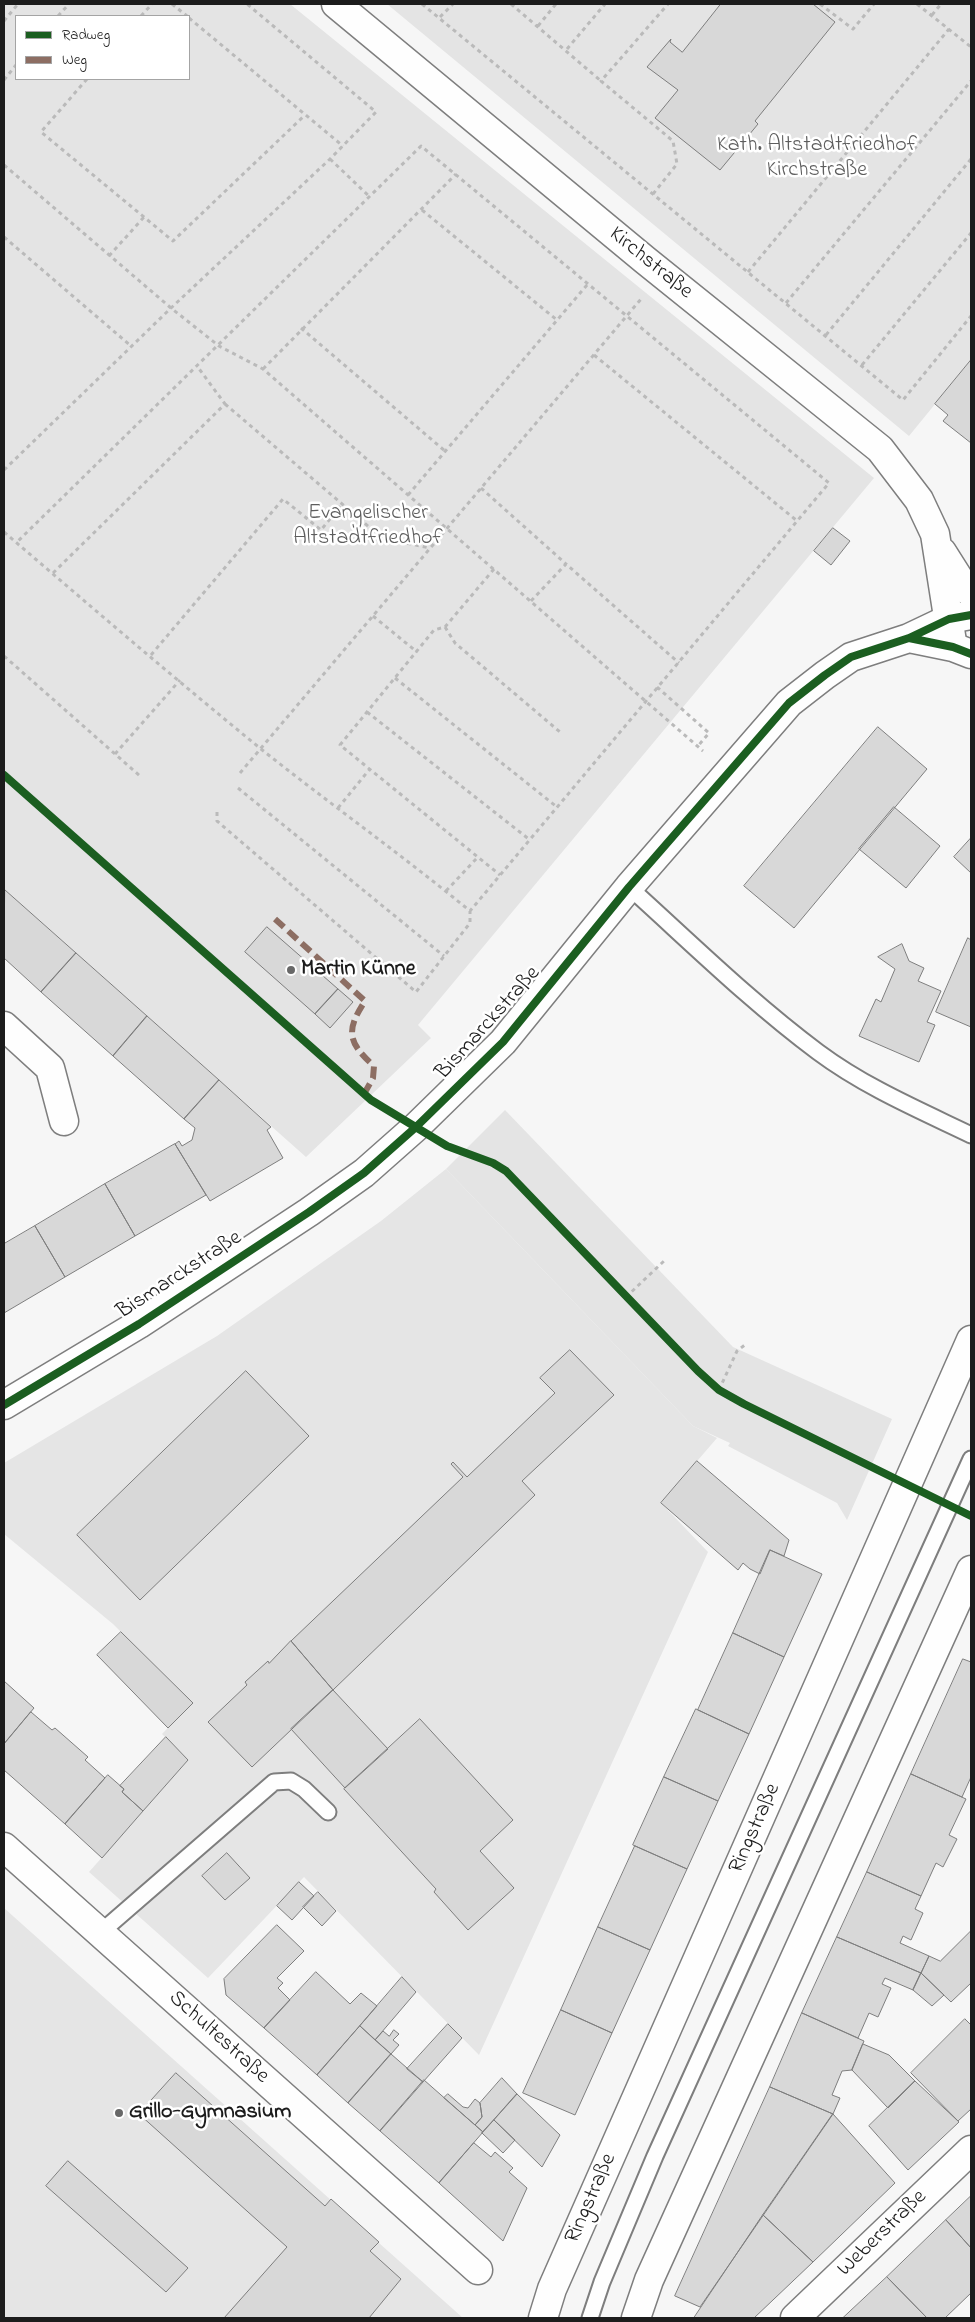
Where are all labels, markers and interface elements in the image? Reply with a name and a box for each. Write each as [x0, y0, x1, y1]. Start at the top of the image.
legend [15, 15, 190, 80]
text: Radweg [62, 24, 110, 46]
text: Weg [62, 49, 87, 71]
park label: Kath. Altstadtfriedhof Kirchstraße [717, 133, 917, 184]
street label: Kirchstraße [603, 222, 697, 306]
park label: Evangelischer Altstadtfriedhof [293, 501, 443, 552]
place label: Martin Künne [301, 957, 415, 983]
street label: Bismarckstraße [431, 962, 547, 1086]
marker: Martin Künne [285, 964, 297, 976]
street label: Bismarckstraße [113, 1226, 247, 1326]
street label: Ringstraße [725, 1780, 787, 1878]
street label: Schultestraße [162, 1986, 274, 2090]
place label: Grillo-Gymnasium [129, 2100, 291, 2126]
marker: Grillo-Gymnasium [113, 2107, 125, 2119]
street label: Ringstraße [561, 2150, 623, 2248]
street label: Weberstraße [833, 2185, 933, 2283]

